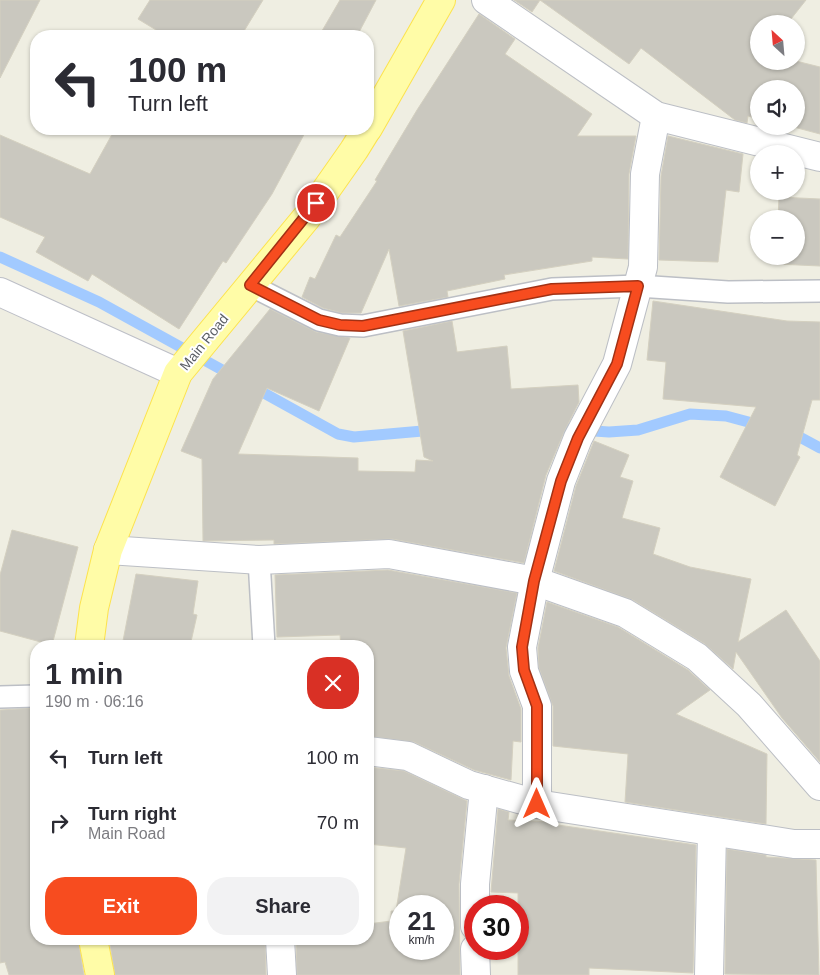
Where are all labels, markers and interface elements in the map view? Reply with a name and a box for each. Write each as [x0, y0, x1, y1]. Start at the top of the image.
north arrow [750, 15, 805, 70]
map controls [750, 15, 805, 265]
icon: left [45, 50, 110, 115]
text: 100 m [128, 50, 227, 89]
button: sound [750, 80, 805, 135]
text: Turn left [128, 91, 208, 116]
button: + [750, 145, 805, 200]
pin [295, 182, 337, 224]
icon: arrive [302, 189, 330, 217]
button: − [750, 210, 805, 265]
street label: Main Road [176, 311, 232, 373]
text: 1 min [45, 657, 123, 690]
button: close [307, 657, 359, 709]
text: 190 m · 06:16 [45, 693, 144, 710]
icon: left [45, 744, 73, 772]
text: Turn left [88, 747, 163, 768]
text: 100 m [306, 747, 359, 768]
position arrow [510, 777, 562, 829]
text: Turn right [88, 803, 176, 824]
icon: right [45, 809, 73, 837]
text: 70 m [317, 812, 359, 833]
text: Main Road [88, 825, 165, 842]
button: Exit [45, 877, 197, 935]
button: Share [207, 877, 359, 935]
speed limit sign: 30 [464, 895, 529, 960]
text: 21 [408, 907, 435, 935]
text: km/h [408, 933, 435, 947]

